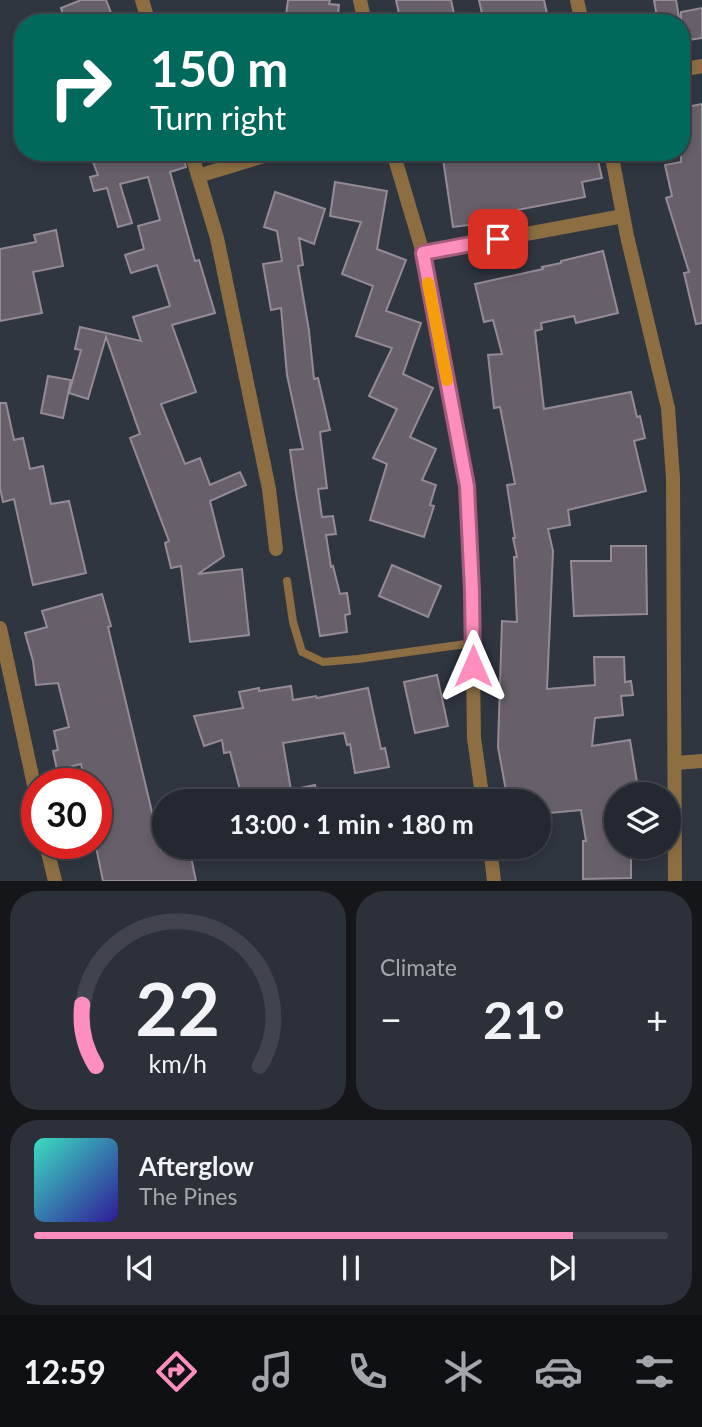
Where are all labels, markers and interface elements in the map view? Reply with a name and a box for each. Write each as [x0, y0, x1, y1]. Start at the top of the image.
text: 150 m [150, 39, 288, 97]
icon: right [35, 42, 126, 133]
text: Turn right [150, 98, 286, 137]
pin [468, 209, 528, 269]
icon: arrive [479, 220, 517, 258]
position arrow [436, 629, 510, 703]
speed limit sign: 30 [21, 768, 112, 859]
map controls [604, 782, 681, 859]
button: layers [604, 782, 681, 859]
text: 13:00 · 1 min · 180 m [229, 808, 474, 840]
text: Climate [380, 953, 457, 981]
text: 22 [136, 965, 220, 1053]
text: 21° [483, 988, 565, 1050]
text: − [380, 996, 402, 1042]
text: + [646, 996, 668, 1042]
text: km/h [149, 1048, 207, 1078]
text: Afterglow [139, 1150, 254, 1182]
text: The Pines [139, 1182, 237, 1210]
icon: previous [121, 1249, 159, 1287]
icon: pause [332, 1249, 370, 1287]
icon: next [543, 1249, 581, 1287]
icon: directions [152, 1347, 201, 1396]
icon: music [248, 1347, 297, 1396]
icon: phone [343, 1347, 392, 1396]
icon: climate [439, 1347, 488, 1396]
icon: car [534, 1347, 583, 1396]
icon: filters [630, 1347, 679, 1396]
text: 12:59 [23, 1352, 106, 1391]

